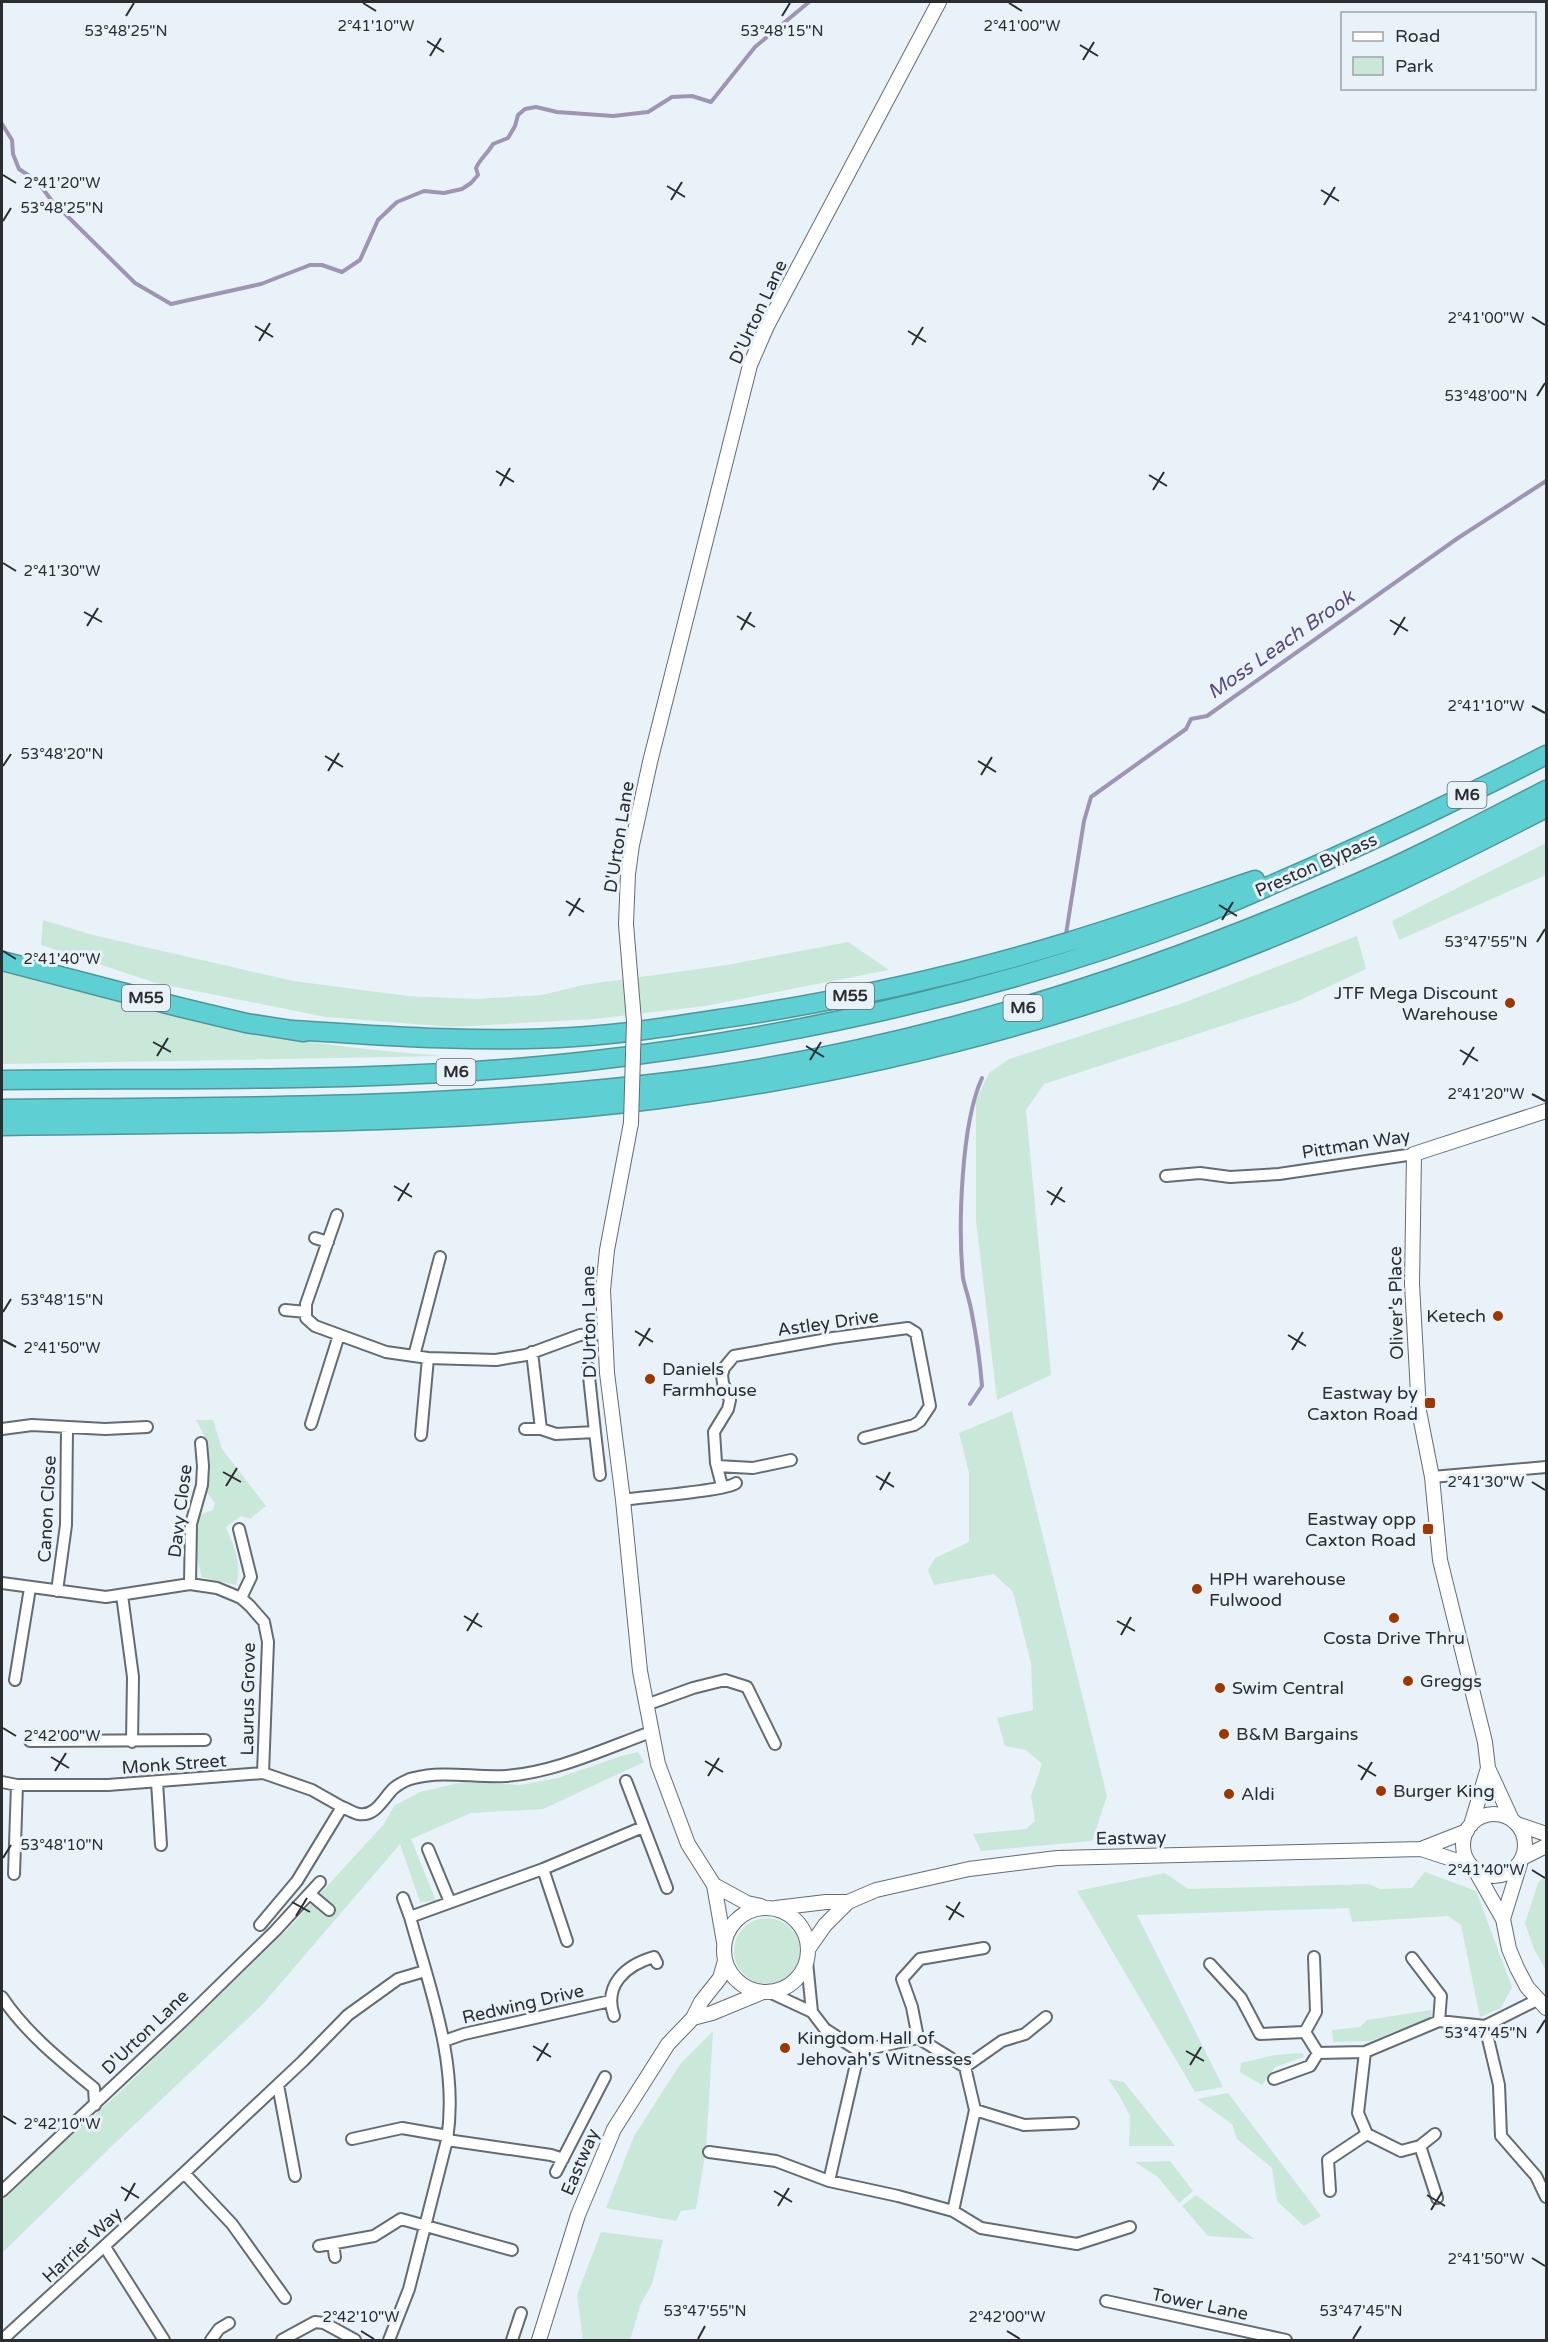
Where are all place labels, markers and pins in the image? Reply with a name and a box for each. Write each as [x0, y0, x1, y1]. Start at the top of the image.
place label: JTF Mega Discount Warehouse [1334, 982, 1498, 1025]
marker: JTF Mega Discount Warehouse [1503, 996, 1517, 1010]
place label: Ketech [1426, 1305, 1486, 1327]
marker: Ketech [1491, 1309, 1505, 1323]
place label: Daniels Farmhouse [662, 1358, 757, 1401]
marker: Daniels Farmhouse [643, 1372, 657, 1386]
place label: Eastway by Caxton Road [1307, 1382, 1418, 1425]
marker: Eastway by Caxton Road [1423, 1396, 1437, 1410]
place label: Eastway opp Caxton Road [1305, 1508, 1416, 1551]
marker: Eastway opp Caxton Road [1421, 1522, 1435, 1536]
place label: HPH warehouse Fulwood [1209, 1568, 1346, 1611]
marker: HPH warehouse Fulwood [1190, 1582, 1204, 1596]
marker: Costa Drive Thru [1387, 1611, 1401, 1625]
place label: Costa Drive Thru [1323, 1627, 1465, 1649]
place label: Greggs [1420, 1670, 1482, 1692]
marker: Greggs [1401, 1674, 1415, 1688]
place label: Swim Central [1232, 1677, 1344, 1699]
marker: Swim Central [1213, 1681, 1227, 1695]
place label: B&M Bargains [1236, 1723, 1359, 1745]
marker: B&M Bargains [1217, 1727, 1231, 1741]
place label: Burger King [1393, 1780, 1495, 1802]
place label: Aldi [1241, 1783, 1275, 1805]
marker: Burger King [1374, 1784, 1388, 1798]
marker: Aldi [1222, 1787, 1236, 1801]
place label: Kingdom Hall of Jehovah's Witnesses [797, 2027, 972, 2070]
marker: Kingdom Hall of Jehovah's Witnesses [778, 2041, 792, 2055]

